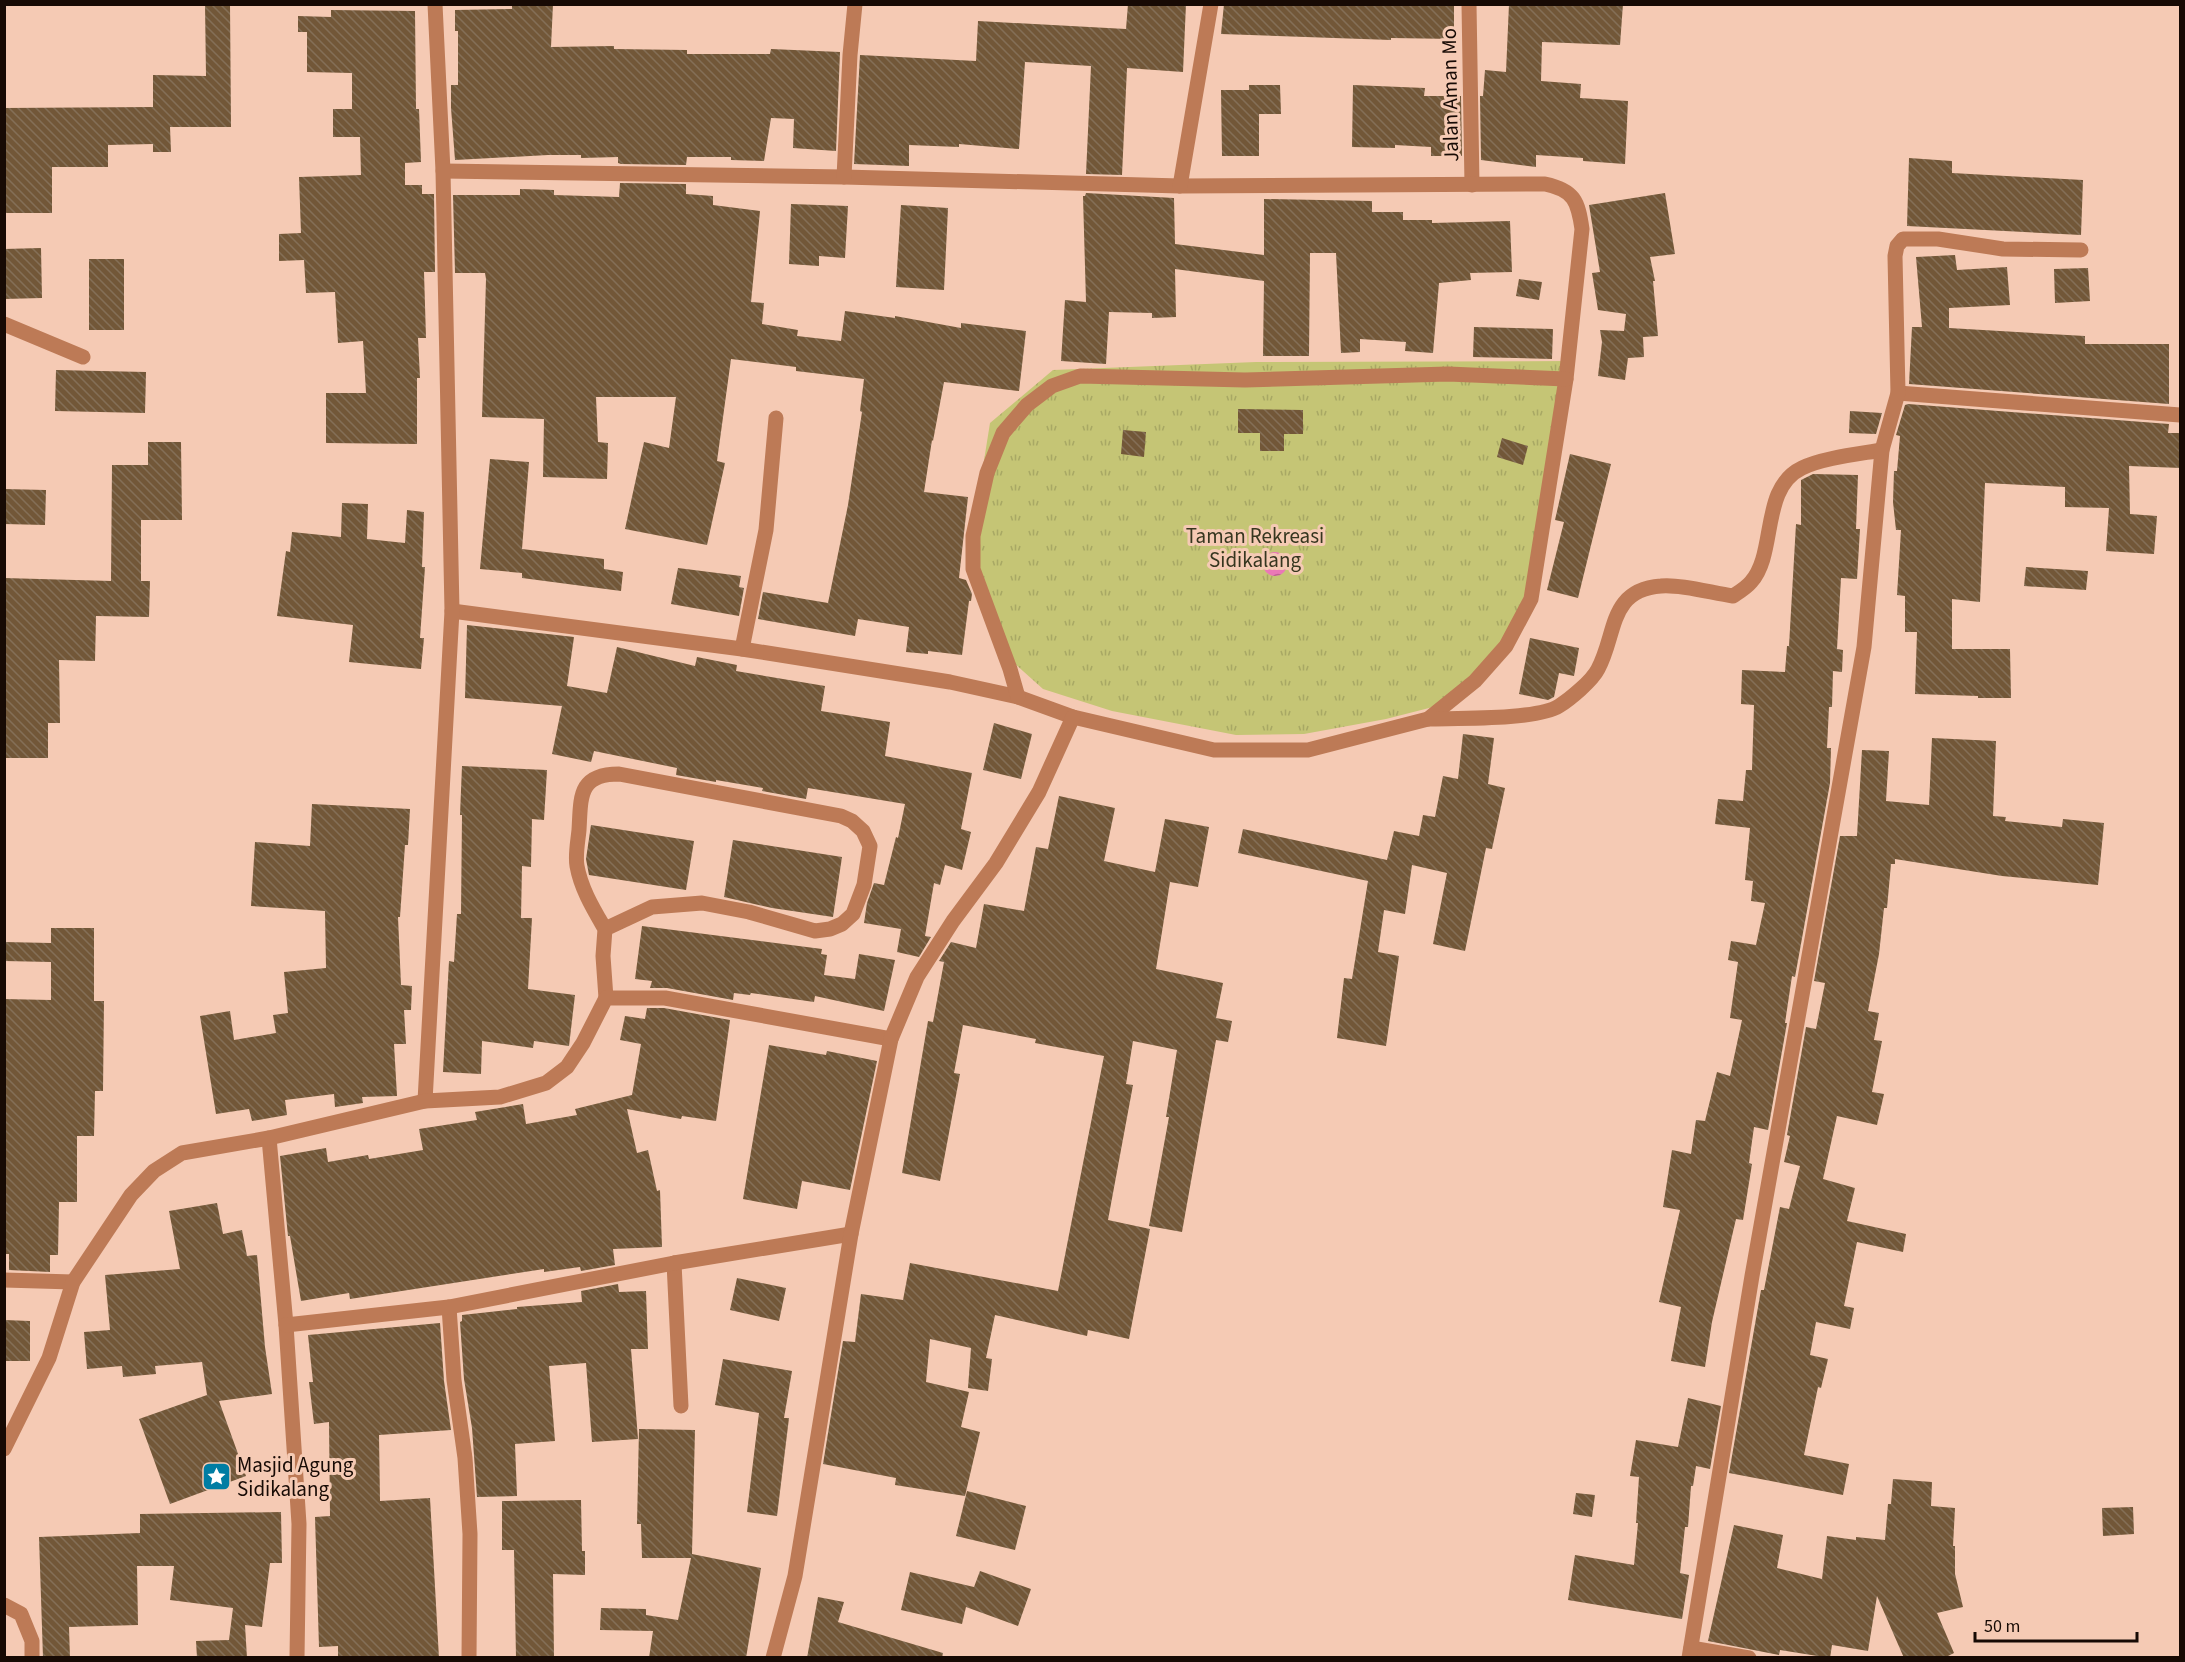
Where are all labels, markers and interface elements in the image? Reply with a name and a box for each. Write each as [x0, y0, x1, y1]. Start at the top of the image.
street label: Jalan Aman Mo [1434, 28, 1466, 162]
park label: Taman Rekreasi Sidikalang [1186, 521, 1324, 575]
place label: Masjid Agung Sidikalang [237, 1450, 354, 1504]
place icon: Masjid Agung Sidikalang [200, 1461, 232, 1493]
scale bar [1975, 1605, 2137, 1643]
text: 50 m [1984, 1614, 2020, 1639]

